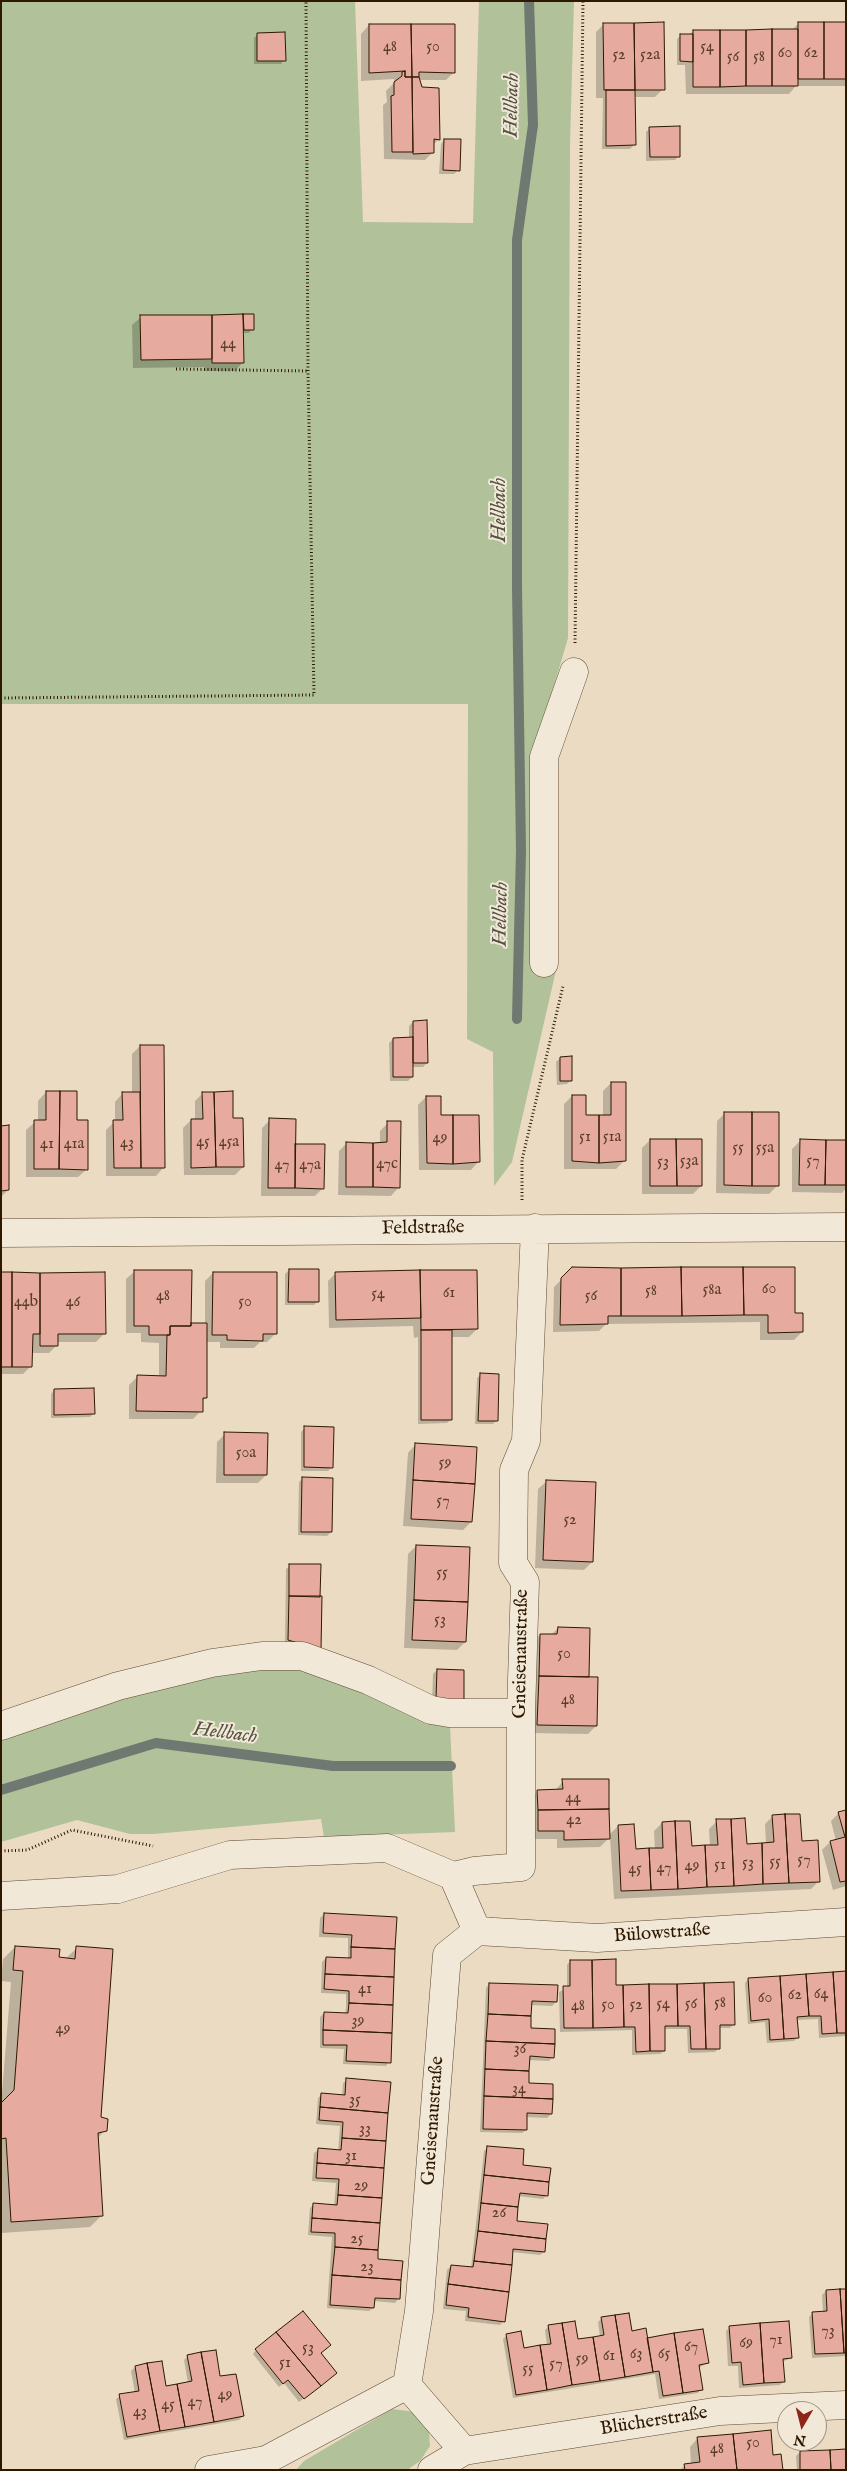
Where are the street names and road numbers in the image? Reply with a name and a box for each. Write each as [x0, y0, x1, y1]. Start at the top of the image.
street label: Feldstraße [381, 1217, 465, 1241]
street label: Gneisenaustraße [509, 1589, 535, 1719]
street label: Bülowstraße [613, 1919, 711, 1949]
street label: Gneisenaustraße [418, 2056, 450, 2186]
street label: Blücherstraße [599, 2402, 709, 2442]

